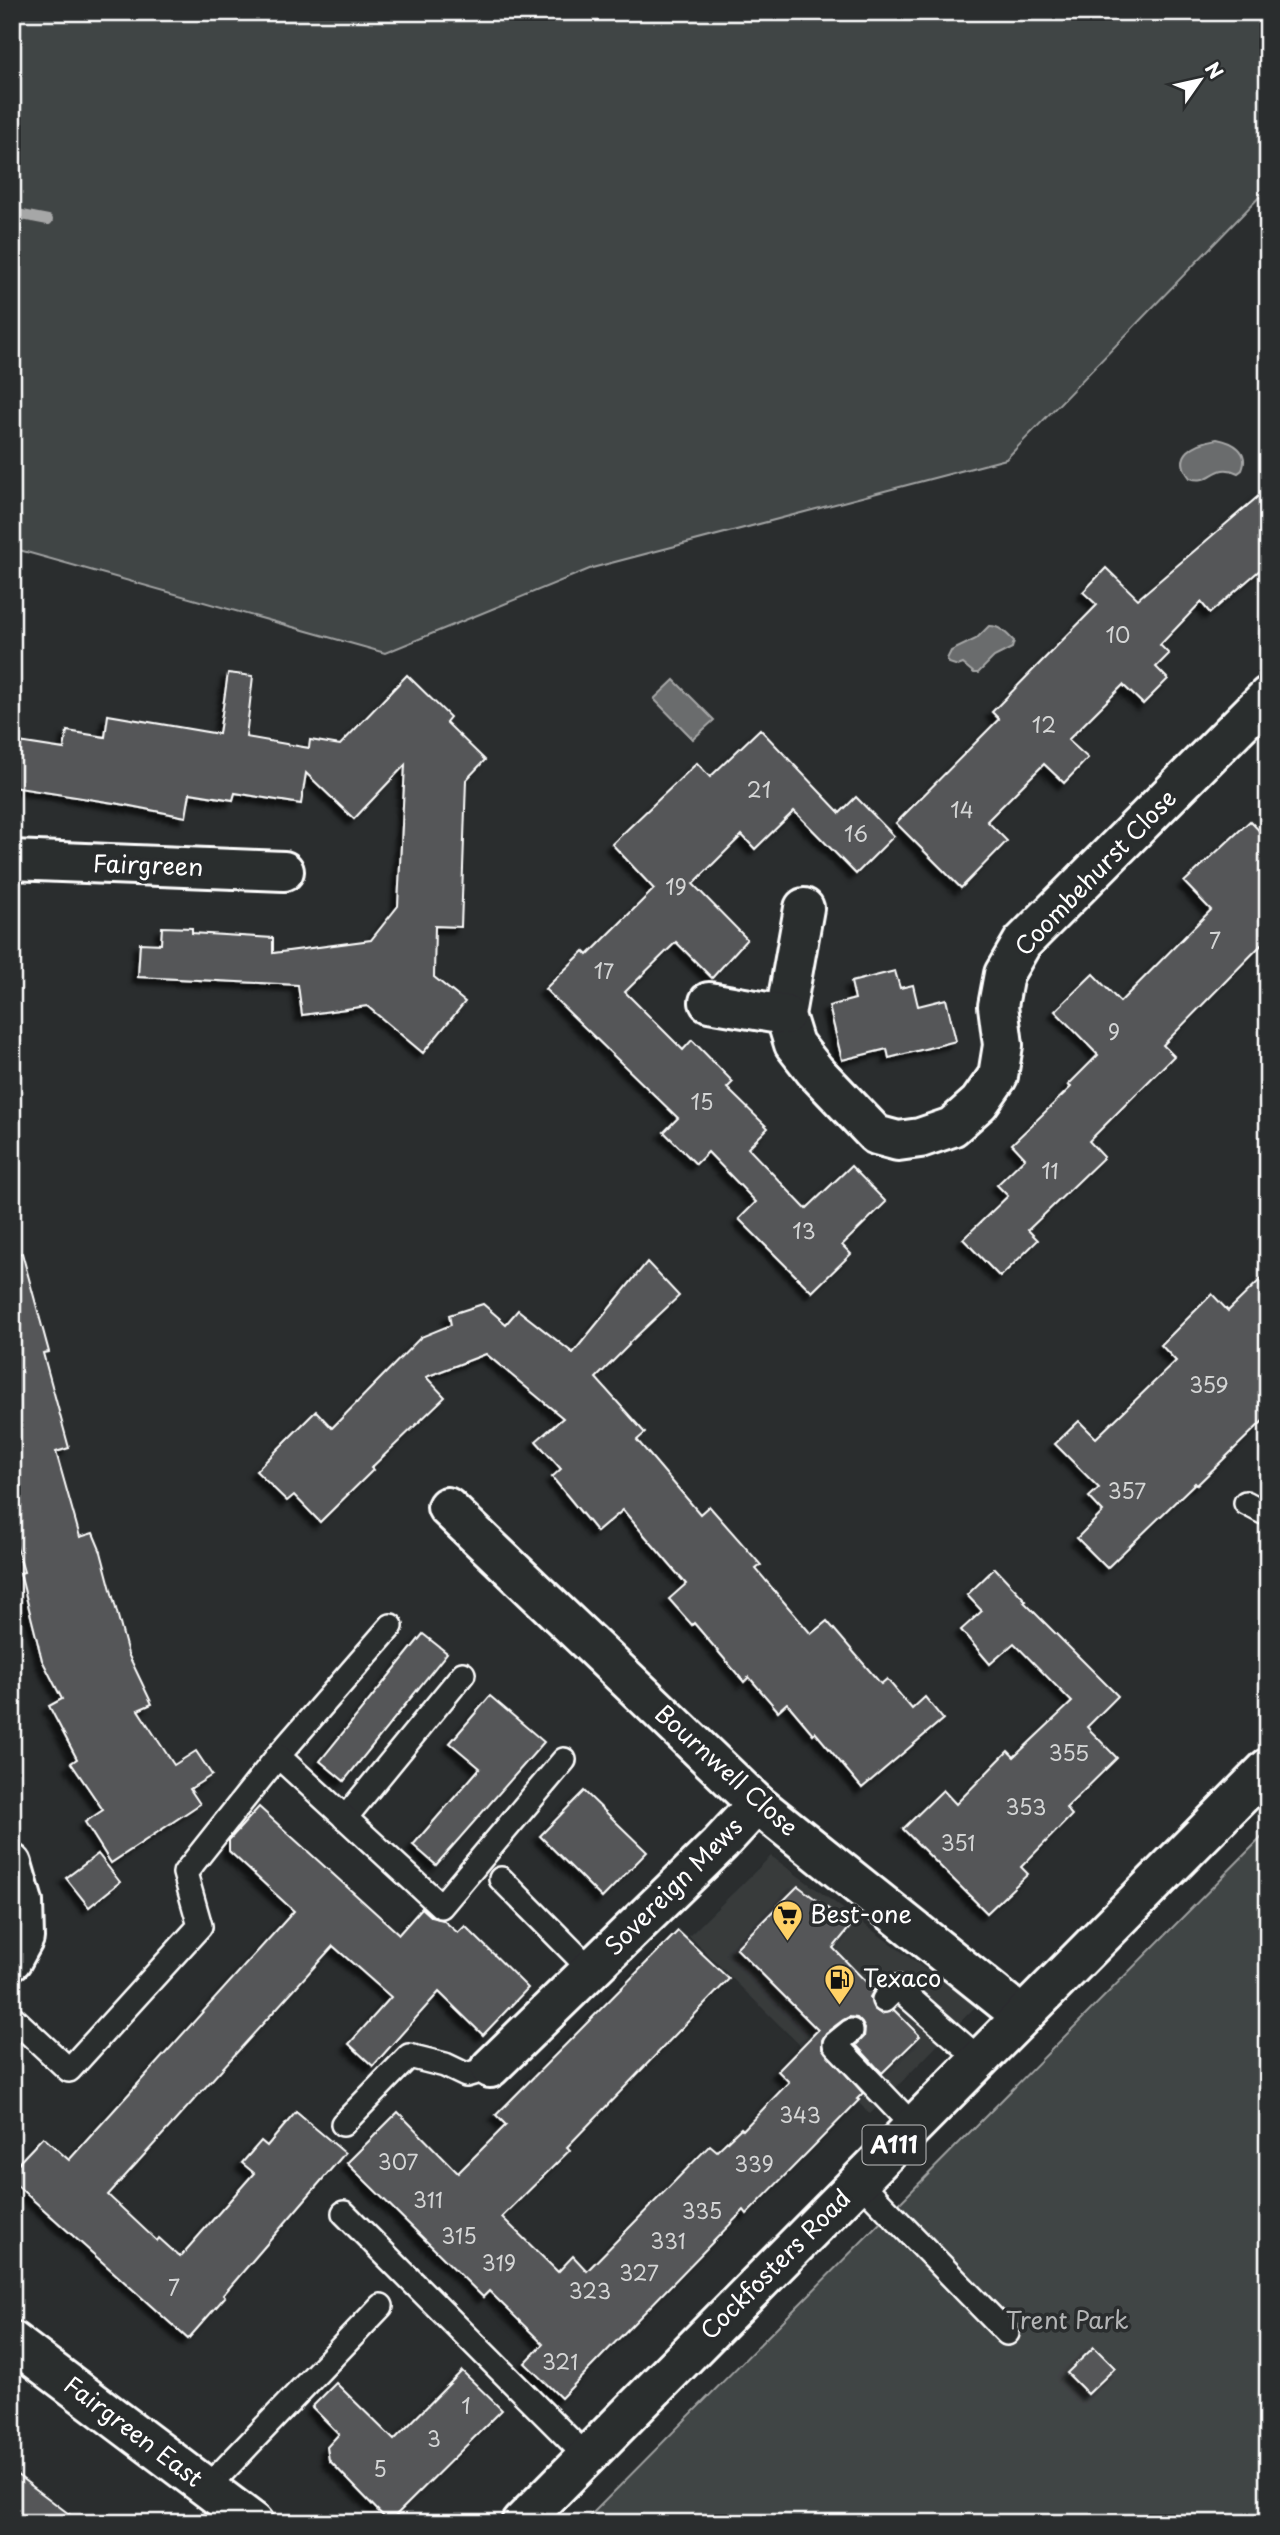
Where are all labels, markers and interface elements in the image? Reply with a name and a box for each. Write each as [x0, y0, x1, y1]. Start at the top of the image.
north arrow [1164, 46, 1234, 116]
text: N [1199, 56, 1231, 84]
house number: 10 [1106, 618, 1130, 650]
house number: 12 [1032, 708, 1056, 740]
house number: 21 [747, 773, 771, 805]
street label: Coombehurst Close [1005, 780, 1184, 963]
house number: 14 [950, 793, 974, 825]
house number: 16 [844, 817, 868, 849]
street label: Fairgreen [92, 844, 204, 884]
house number: 19 [665, 870, 687, 902]
house number: 7 [1209, 924, 1221, 956]
house number: 17 [594, 954, 614, 986]
house number: 9 [1108, 1015, 1120, 1047]
house number: 15 [691, 1085, 713, 1117]
house number: 11 [1041, 1154, 1059, 1186]
house number: 13 [792, 1214, 816, 1246]
house number: 359 [1189, 1368, 1229, 1400]
house number: 357 [1108, 1474, 1146, 1506]
street label: Bournwell Close [648, 1695, 807, 1844]
house number: 355 [1049, 1736, 1089, 1768]
house number: 353 [1006, 1790, 1046, 1822]
street label: Sovereign Mews [595, 1808, 750, 1963]
house number: 351 [941, 1826, 975, 1858]
place label: Best-one [810, 1895, 912, 1931]
supermarket icon: Best-one [770, 1898, 804, 1942]
place label: Texaco [863, 1959, 941, 1995]
fuel station icon: Texaco [823, 1962, 857, 2006]
house number: 343 [779, 2098, 821, 2130]
road number: A111 [862, 2126, 926, 2164]
house number: 307 [378, 2145, 418, 2177]
house number: 339 [734, 2147, 774, 2179]
street label: Cockfosters Road [691, 2180, 858, 2347]
house number: 311 [413, 2183, 443, 2215]
house number: 335 [682, 2194, 722, 2226]
house number: 315 [441, 2219, 477, 2251]
house number: 331 [650, 2224, 686, 2256]
house number: 319 [482, 2246, 516, 2278]
house number: 327 [619, 2256, 659, 2288]
house number: 7 [168, 2271, 180, 2303]
house number: 323 [569, 2274, 611, 2306]
park label: Trent Park [1005, 2301, 1129, 2337]
house number: 321 [542, 2345, 578, 2377]
street label: Fairgreen East [57, 2366, 211, 2495]
house number: 1 [461, 2389, 471, 2421]
house number: 3 [427, 2422, 441, 2454]
house number: 5 [373, 2452, 387, 2484]

